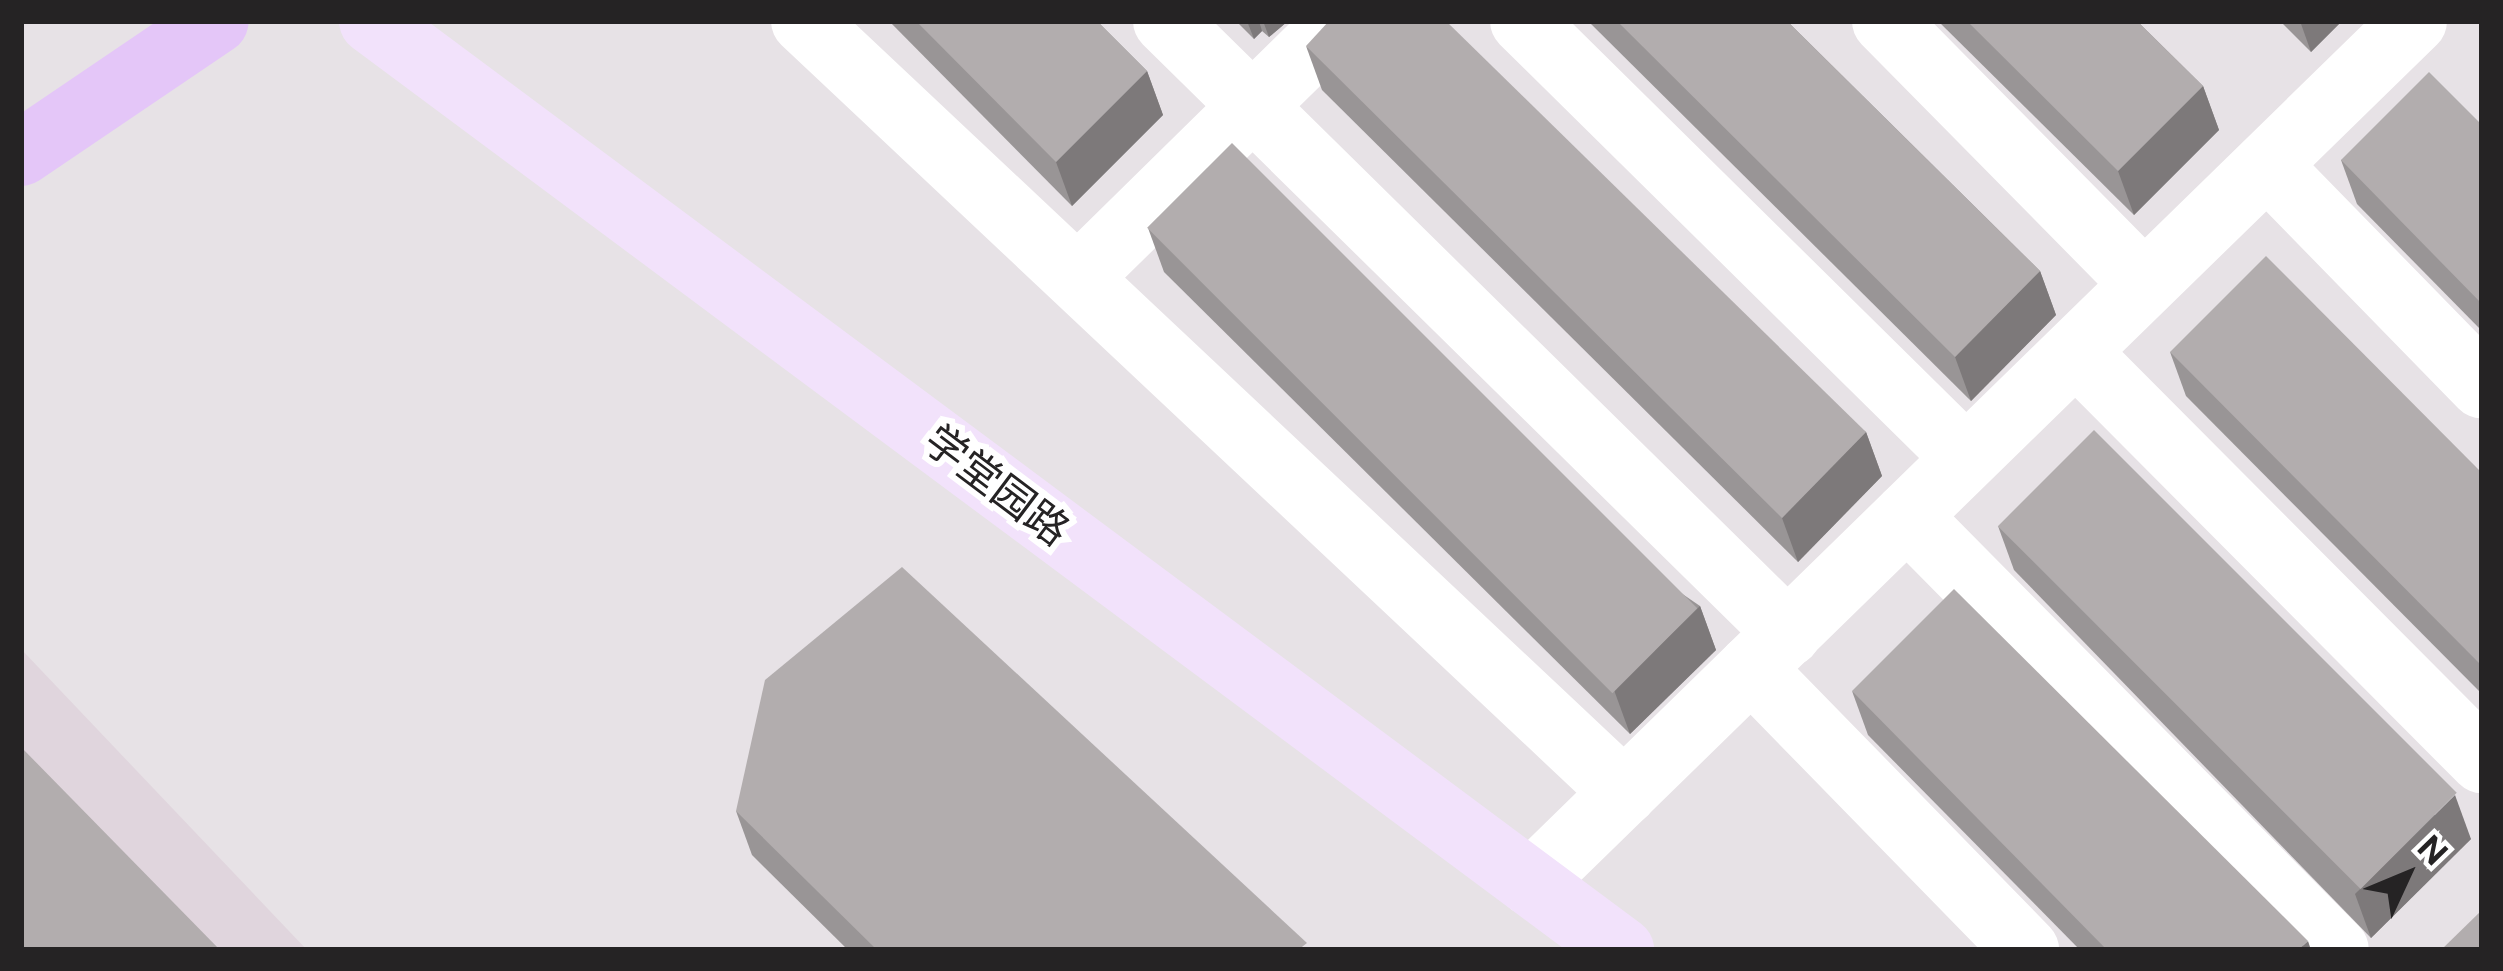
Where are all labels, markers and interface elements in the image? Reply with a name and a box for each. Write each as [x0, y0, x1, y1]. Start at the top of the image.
street label: 学堂园路 [915, 414, 1079, 556]
north arrow [2347, 815, 2467, 935]
text: N [2410, 828, 2456, 872]

